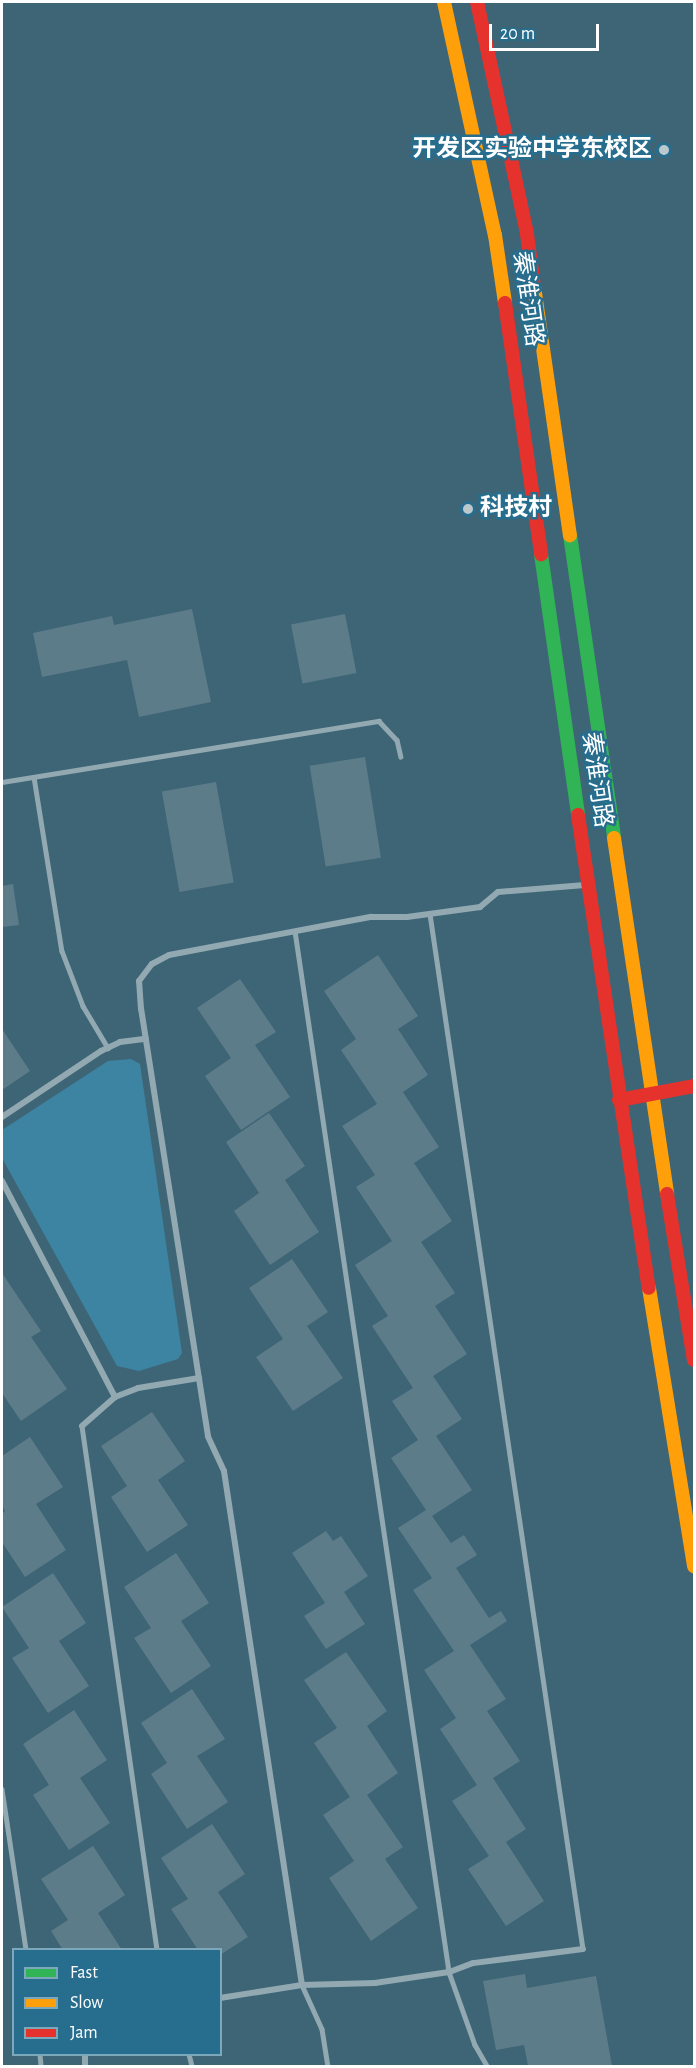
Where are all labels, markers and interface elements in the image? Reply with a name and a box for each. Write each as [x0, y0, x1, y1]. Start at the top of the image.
scale bar [492, 12, 602, 50]
text: 20 m [500, 25, 535, 43]
place label: 开发区实验中学东校区 [412, 136, 652, 164]
marker: 开发区实验中学东校区 [657, 143, 671, 157]
street label: 秦淮河路 [506, 249, 548, 349]
place label: 科技村 [480, 495, 552, 523]
marker: 科技村 [461, 502, 475, 516]
street label: 秦淮河路 [575, 730, 617, 830]
legend [12, 1948, 222, 2056]
text: Fast [70, 1964, 98, 1982]
text: Slow [70, 1994, 103, 2012]
text: Jam [70, 2024, 98, 2042]

